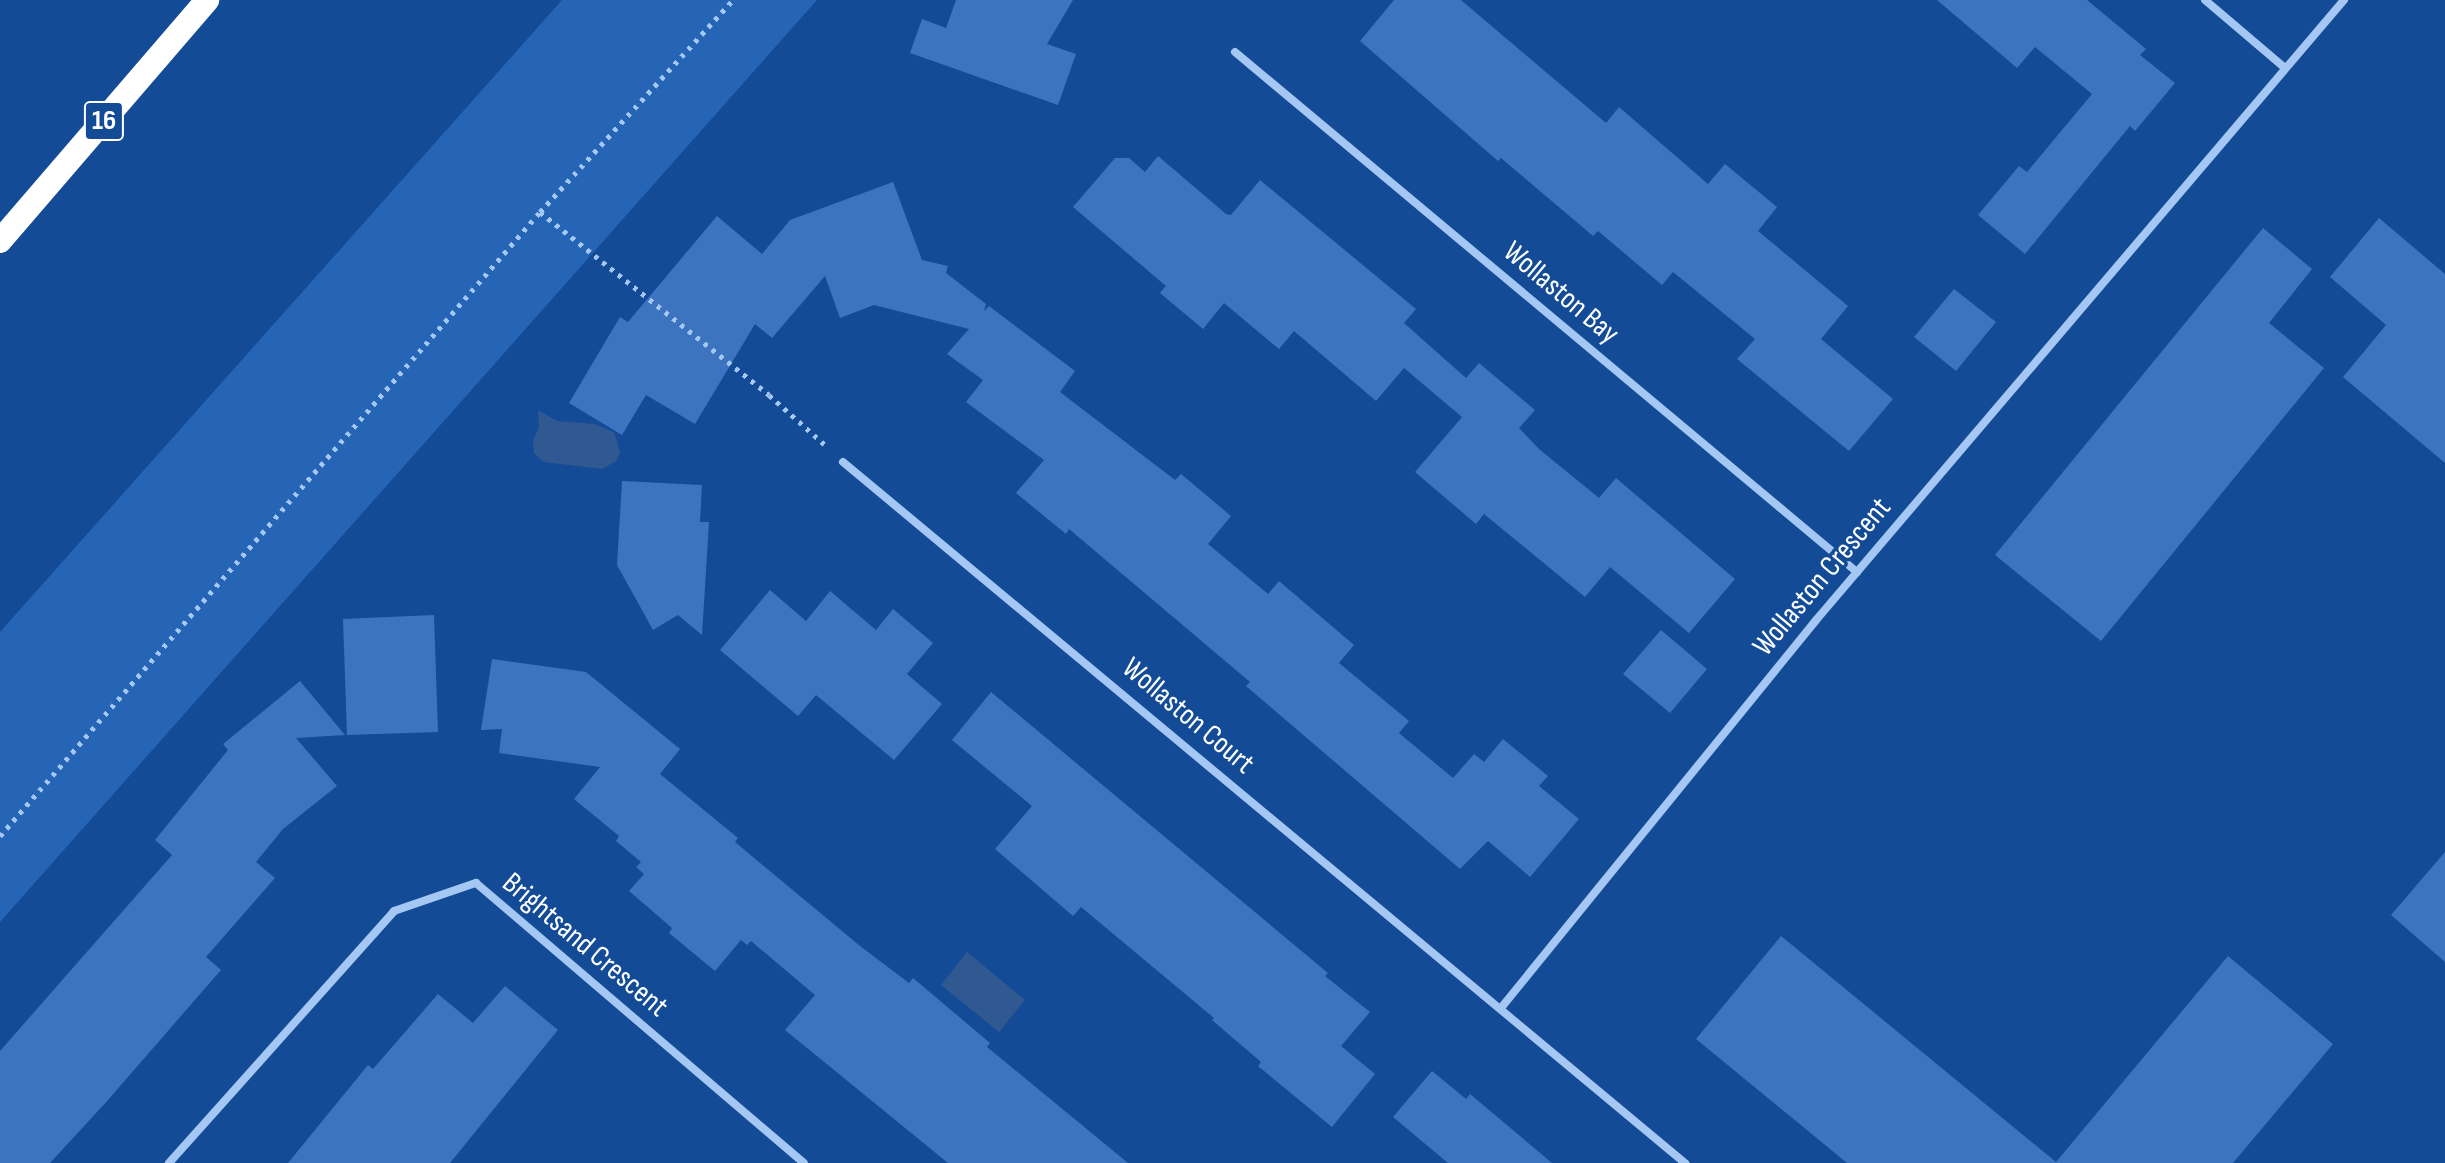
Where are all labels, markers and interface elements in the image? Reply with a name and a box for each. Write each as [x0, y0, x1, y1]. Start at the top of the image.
road number: 16 [82, 97, 126, 145]
street label: Wollaston Bay [1496, 234, 1626, 352]
street label: Wollaston Crescent [1745, 491, 1899, 663]
street label: Wollaston Court [1115, 650, 1261, 782]
street label: Brightsand Crescent [495, 865, 675, 1025]

